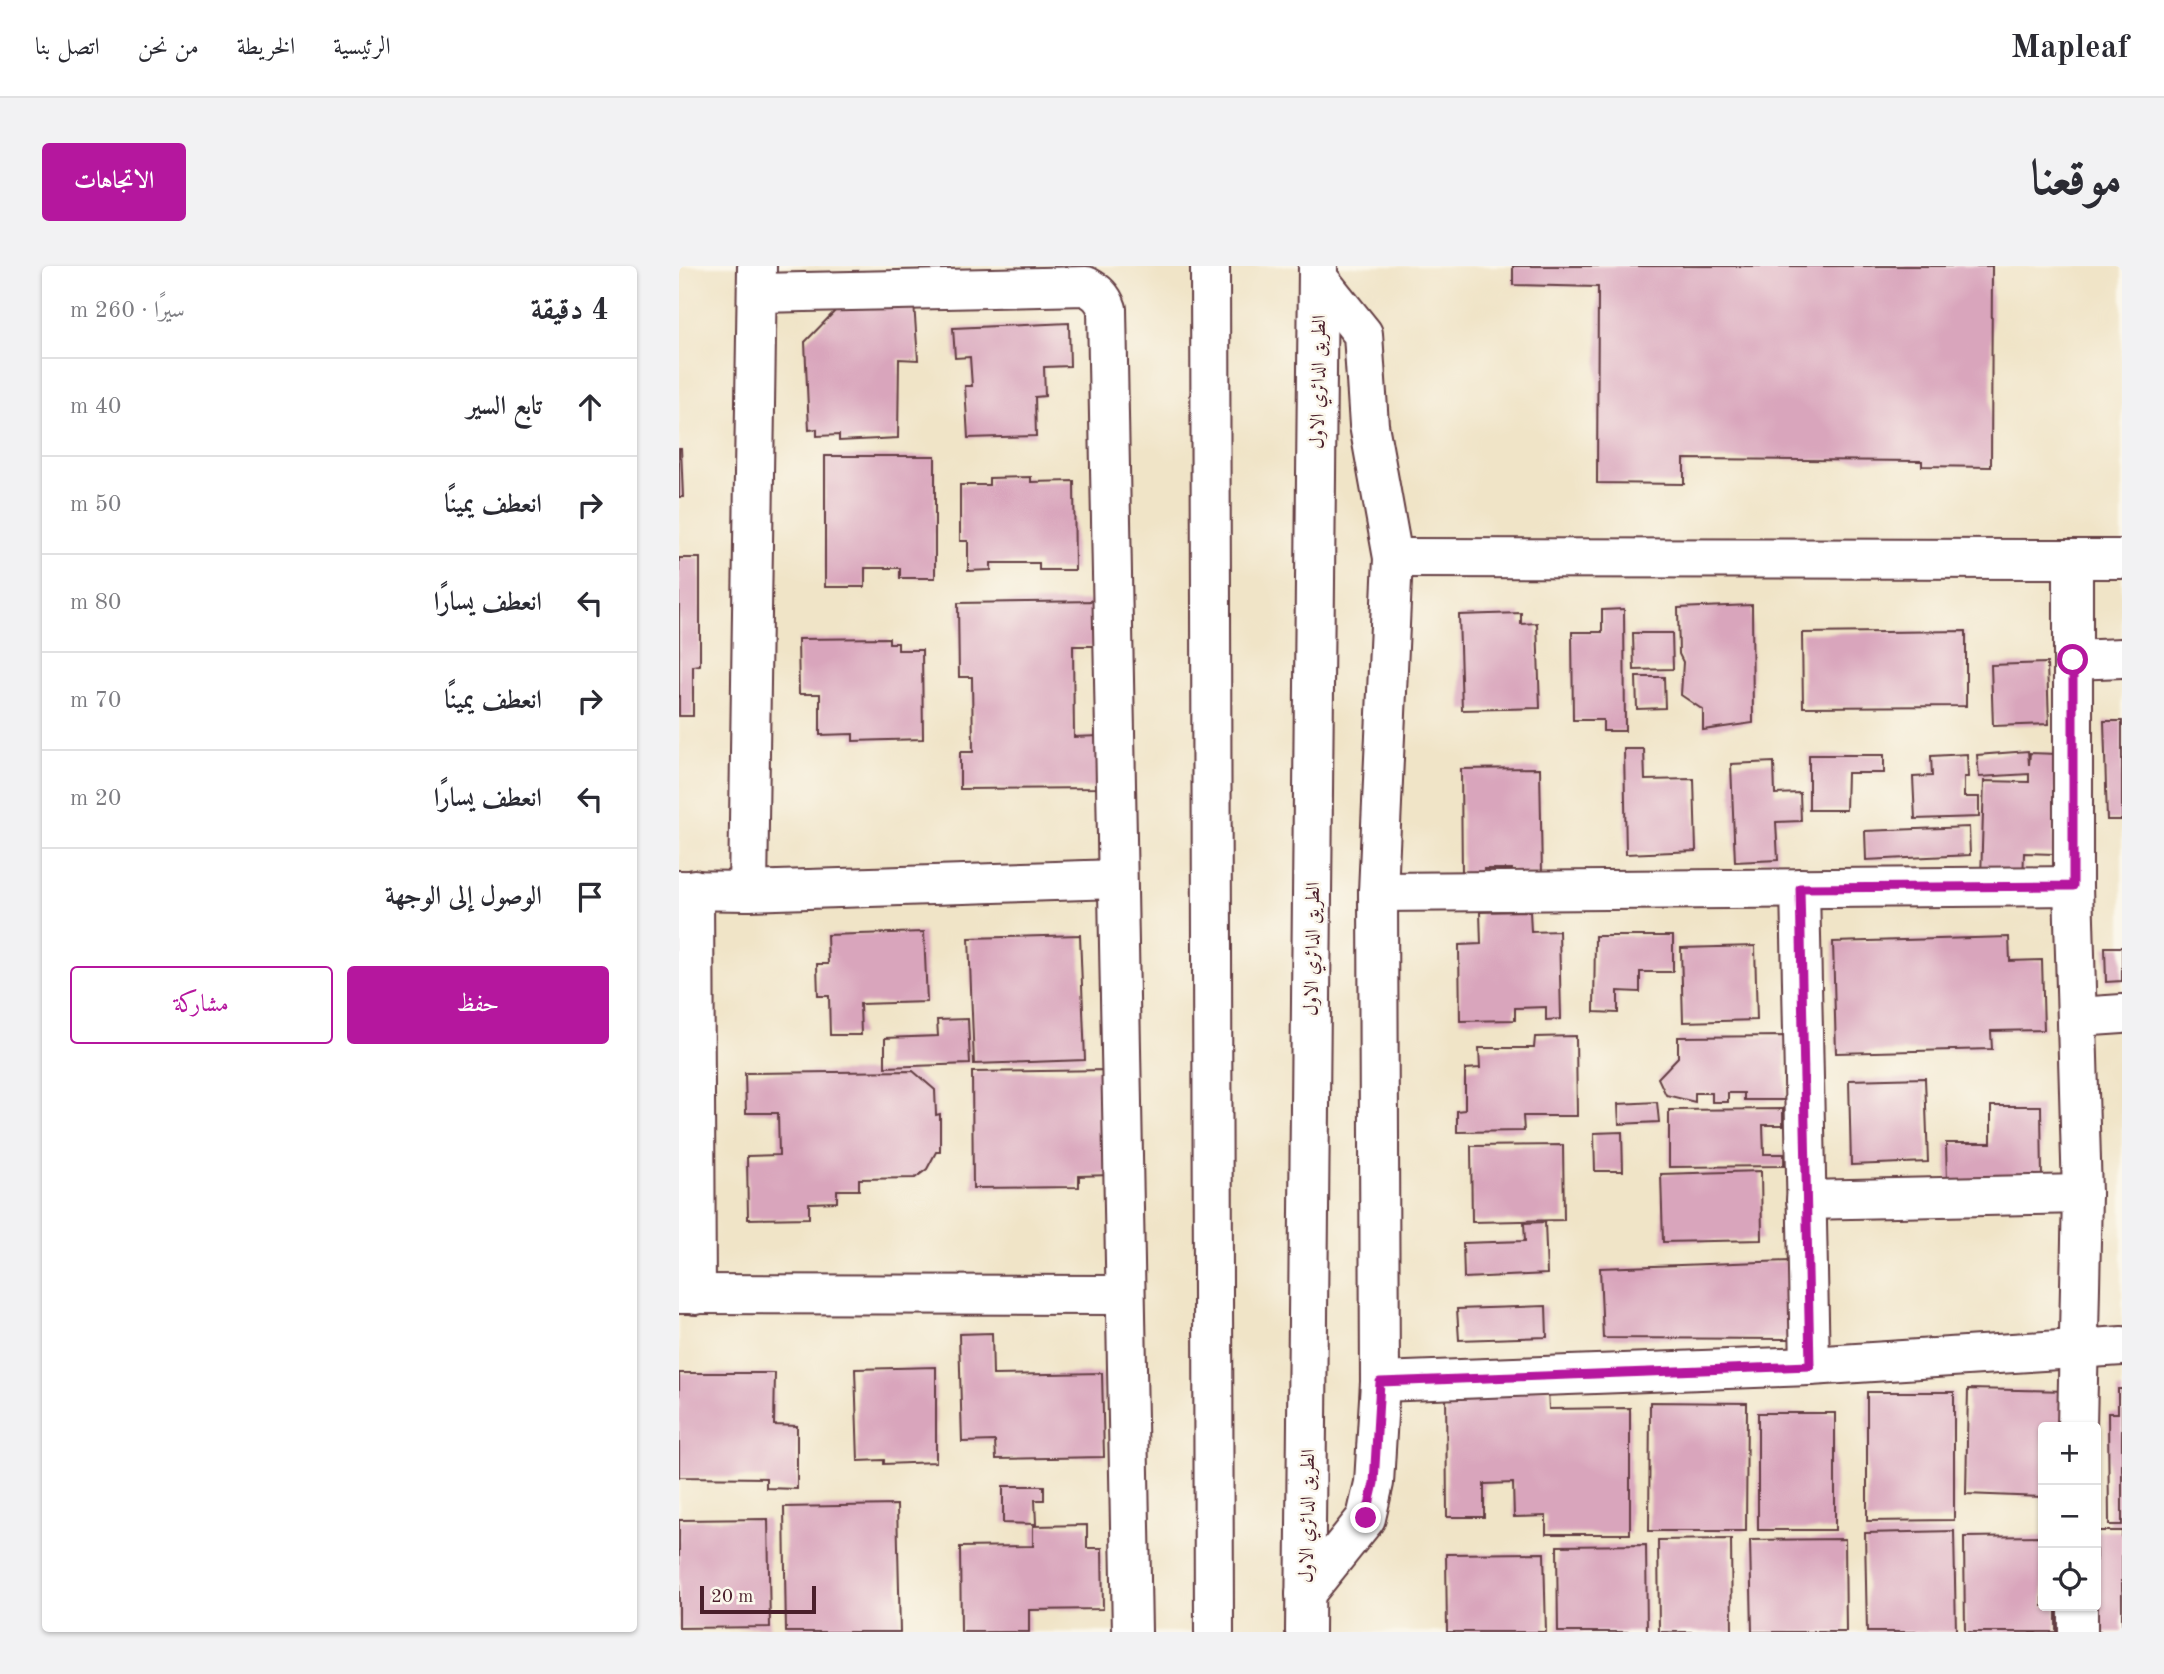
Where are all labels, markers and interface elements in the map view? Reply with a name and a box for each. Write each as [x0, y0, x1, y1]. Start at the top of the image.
text: Mapleaf [2011, 32, 2129, 65]
text: اتصل بنا [35, 36, 100, 60]
text: من نحن [138, 36, 199, 60]
text: الخريطة [237, 36, 295, 60]
text: الرئيسية [333, 36, 391, 60]
button: الاتجاهات [42, 143, 186, 221]
text: موقعنا [2030, 157, 2122, 206]
text: 4 دقيقة [531, 296, 609, 326]
text: سيرًا · 260 m [70, 299, 185, 322]
street label: الطريق الدائري الاول [1309, 315, 1334, 449]
icon: ahead [571, 388, 609, 426]
text: تابع السير [467, 394, 542, 420]
text: 40 m [70, 395, 121, 418]
icon: right [571, 486, 609, 524]
text: انعطف يمينًا [444, 492, 542, 518]
text: 50 m [70, 493, 121, 516]
icon: left [571, 584, 609, 622]
text: انعطف يسارًا [434, 590, 542, 616]
text: 80 m [70, 591, 121, 614]
route start [2057, 644, 2088, 675]
icon: right [571, 682, 609, 720]
text: انعطف يمينًا [444, 688, 542, 714]
text: 70 m [70, 689, 121, 712]
icon: left [571, 780, 609, 818]
text: انعطف يسارًا [434, 786, 542, 812]
text: 20 m [70, 787, 121, 810]
icon: arrive [571, 878, 609, 916]
street label: الطريق الدائري الاول [1303, 882, 1328, 1016]
text: الوصول إلى الوجهة [385, 884, 542, 910]
button: مشاركة [70, 966, 333, 1044]
button: حفظ [347, 966, 609, 1044]
map controls [2038, 1422, 2101, 1611]
button: + [2038, 1422, 2101, 1485]
street label: الطريق الدائري الاول [1298, 1449, 1323, 1583]
button: − [2038, 1485, 2101, 1548]
route end [1350, 1502, 1381, 1533]
button: locate [2038, 1548, 2101, 1611]
scale bar [700, 1583, 815, 1615]
text: 20 m [711, 1588, 753, 1607]

